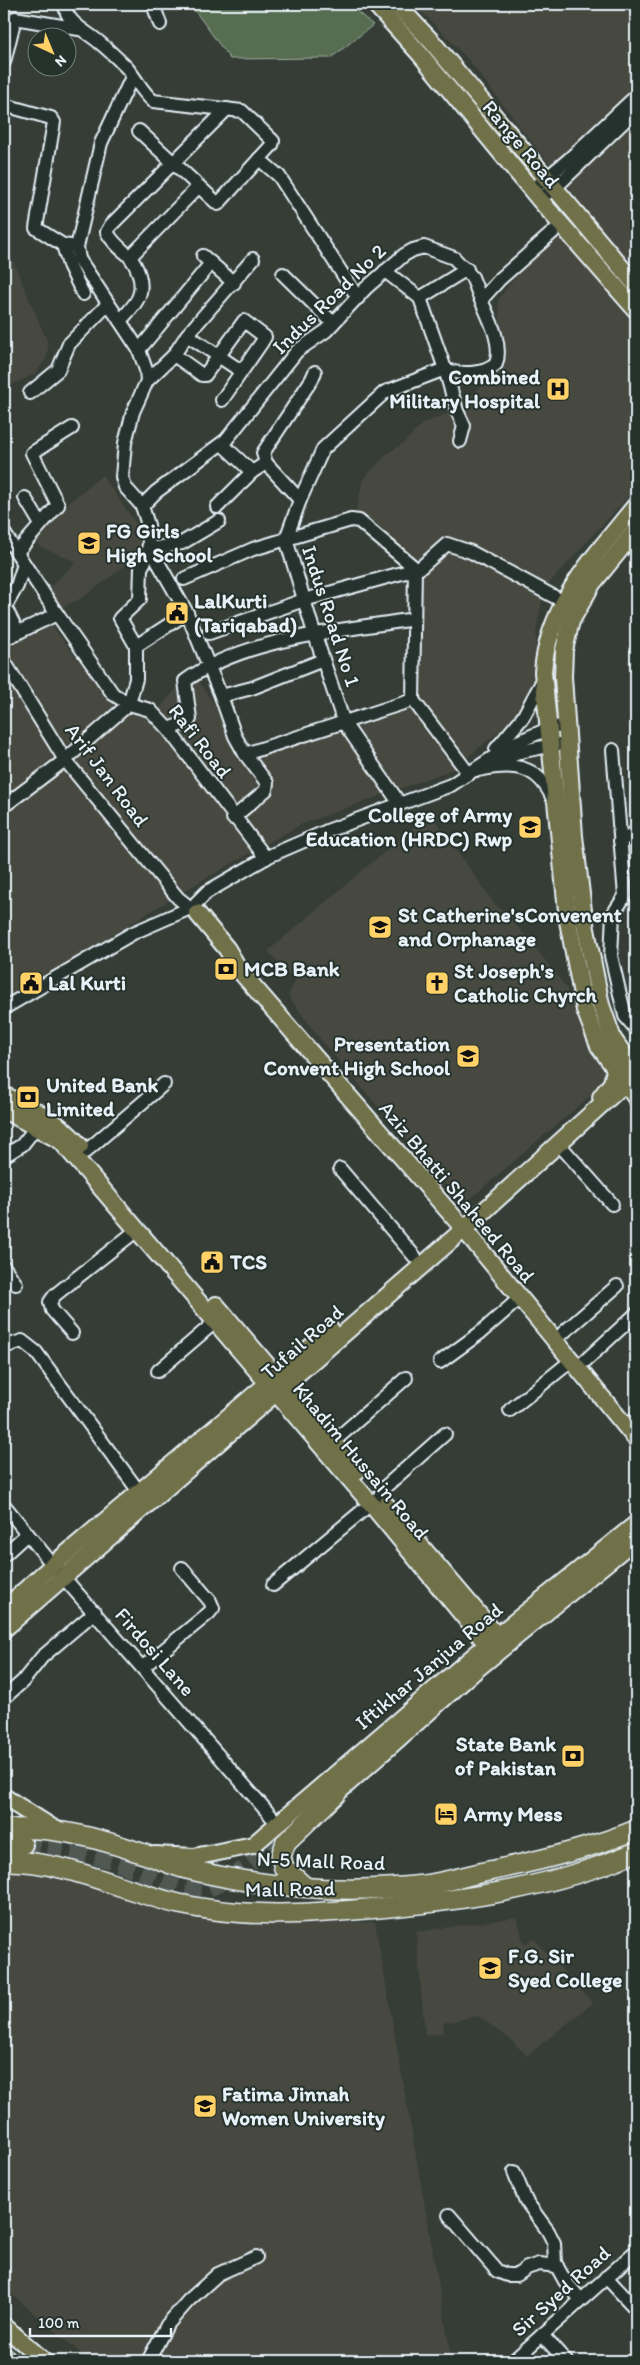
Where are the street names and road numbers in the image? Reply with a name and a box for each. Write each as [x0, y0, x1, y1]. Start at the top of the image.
street label: Range Road [477, 95, 566, 193]
street label: Indus Road No 2 [267, 238, 391, 359]
street label: Indus Road No 1 [297, 542, 366, 690]
street label: Rafi Road [163, 698, 238, 783]
street label: Arif Jan Road [60, 718, 155, 832]
street label: Aziz Bhatti Shaheed Road [374, 1096, 541, 1288]
street label: Tufail Road [255, 1299, 348, 1384]
street label: Khadim Hussain Road [288, 1377, 435, 1545]
street label: Iftikhar Janjua Road [350, 1597, 508, 1734]
street label: Firdosi Lane [110, 1602, 201, 1701]
street label: N-5 Mall Road [256, 1846, 386, 1875]
street label: Mall Road [245, 1875, 336, 1902]
street label: Sir Syed Road [506, 2240, 615, 2341]

